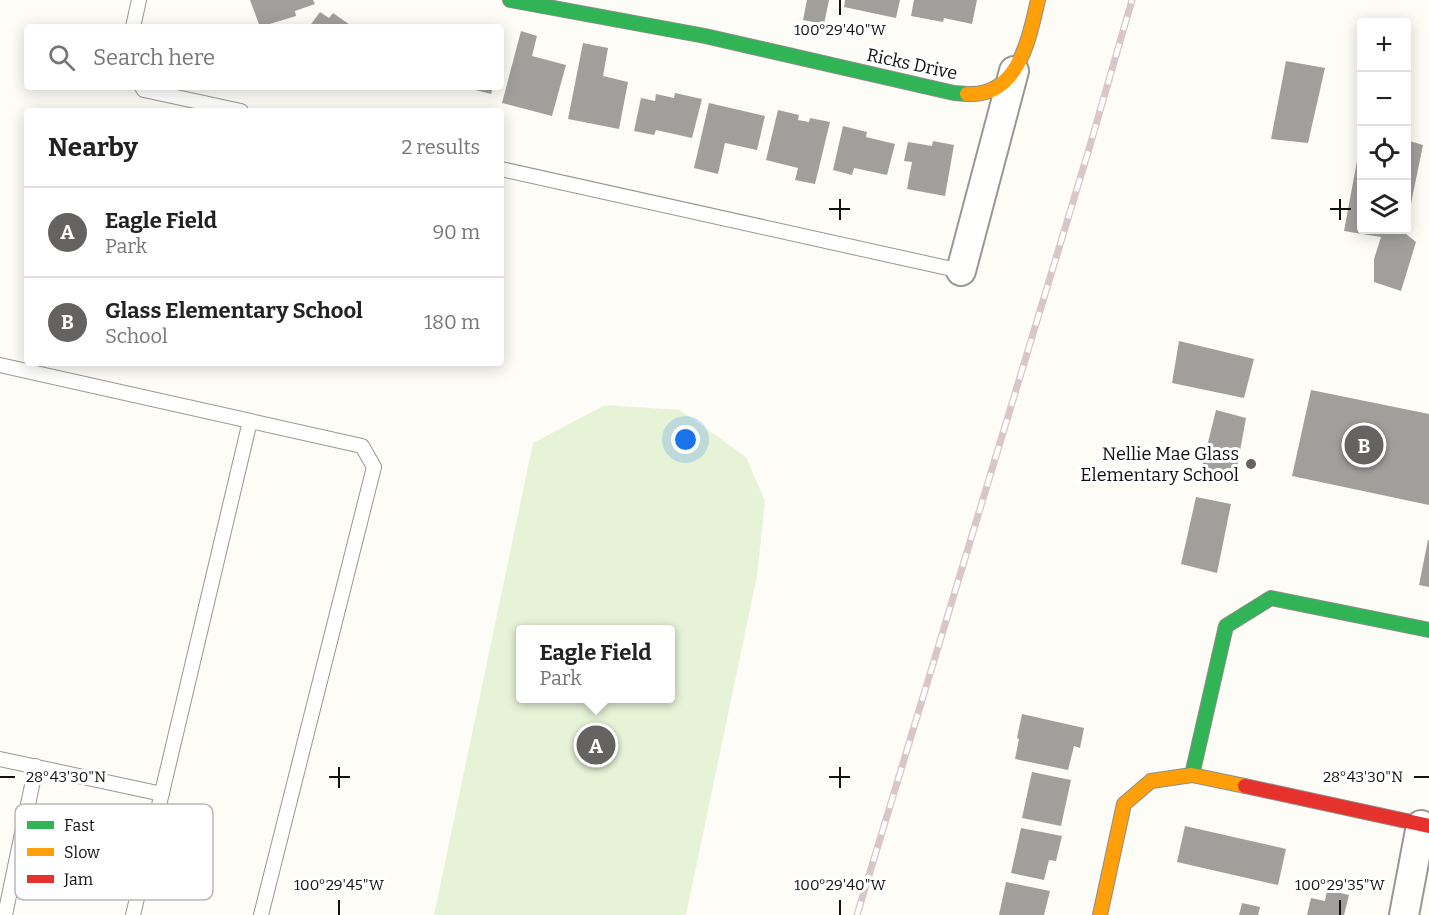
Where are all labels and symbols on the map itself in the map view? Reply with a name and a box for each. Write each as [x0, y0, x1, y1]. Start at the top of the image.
text: 100°29'40"W [794, 21, 886, 39]
street label: Ricks Drive [865, 44, 959, 84]
pin: B [1344, 422, 1384, 468]
your location [671, 425, 700, 454]
place label: Nellie Mae Glass Elementary School [1080, 443, 1239, 486]
marker: Nellie Mae Glass Elementary School [1244, 457, 1258, 471]
pin: A [576, 722, 616, 768]
text: 28°43'30"N [26, 768, 106, 786]
text: 28°43'30"N [1323, 768, 1403, 786]
legend [15, 804, 213, 900]
text: Fast [64, 816, 95, 835]
text: Slow [64, 843, 100, 862]
text: Jam [63, 870, 93, 889]
text: 100°29'45"W [294, 876, 385, 894]
text: 100°29'40"W [794, 876, 886, 894]
text: 100°29'35"W [1295, 876, 1386, 894]

